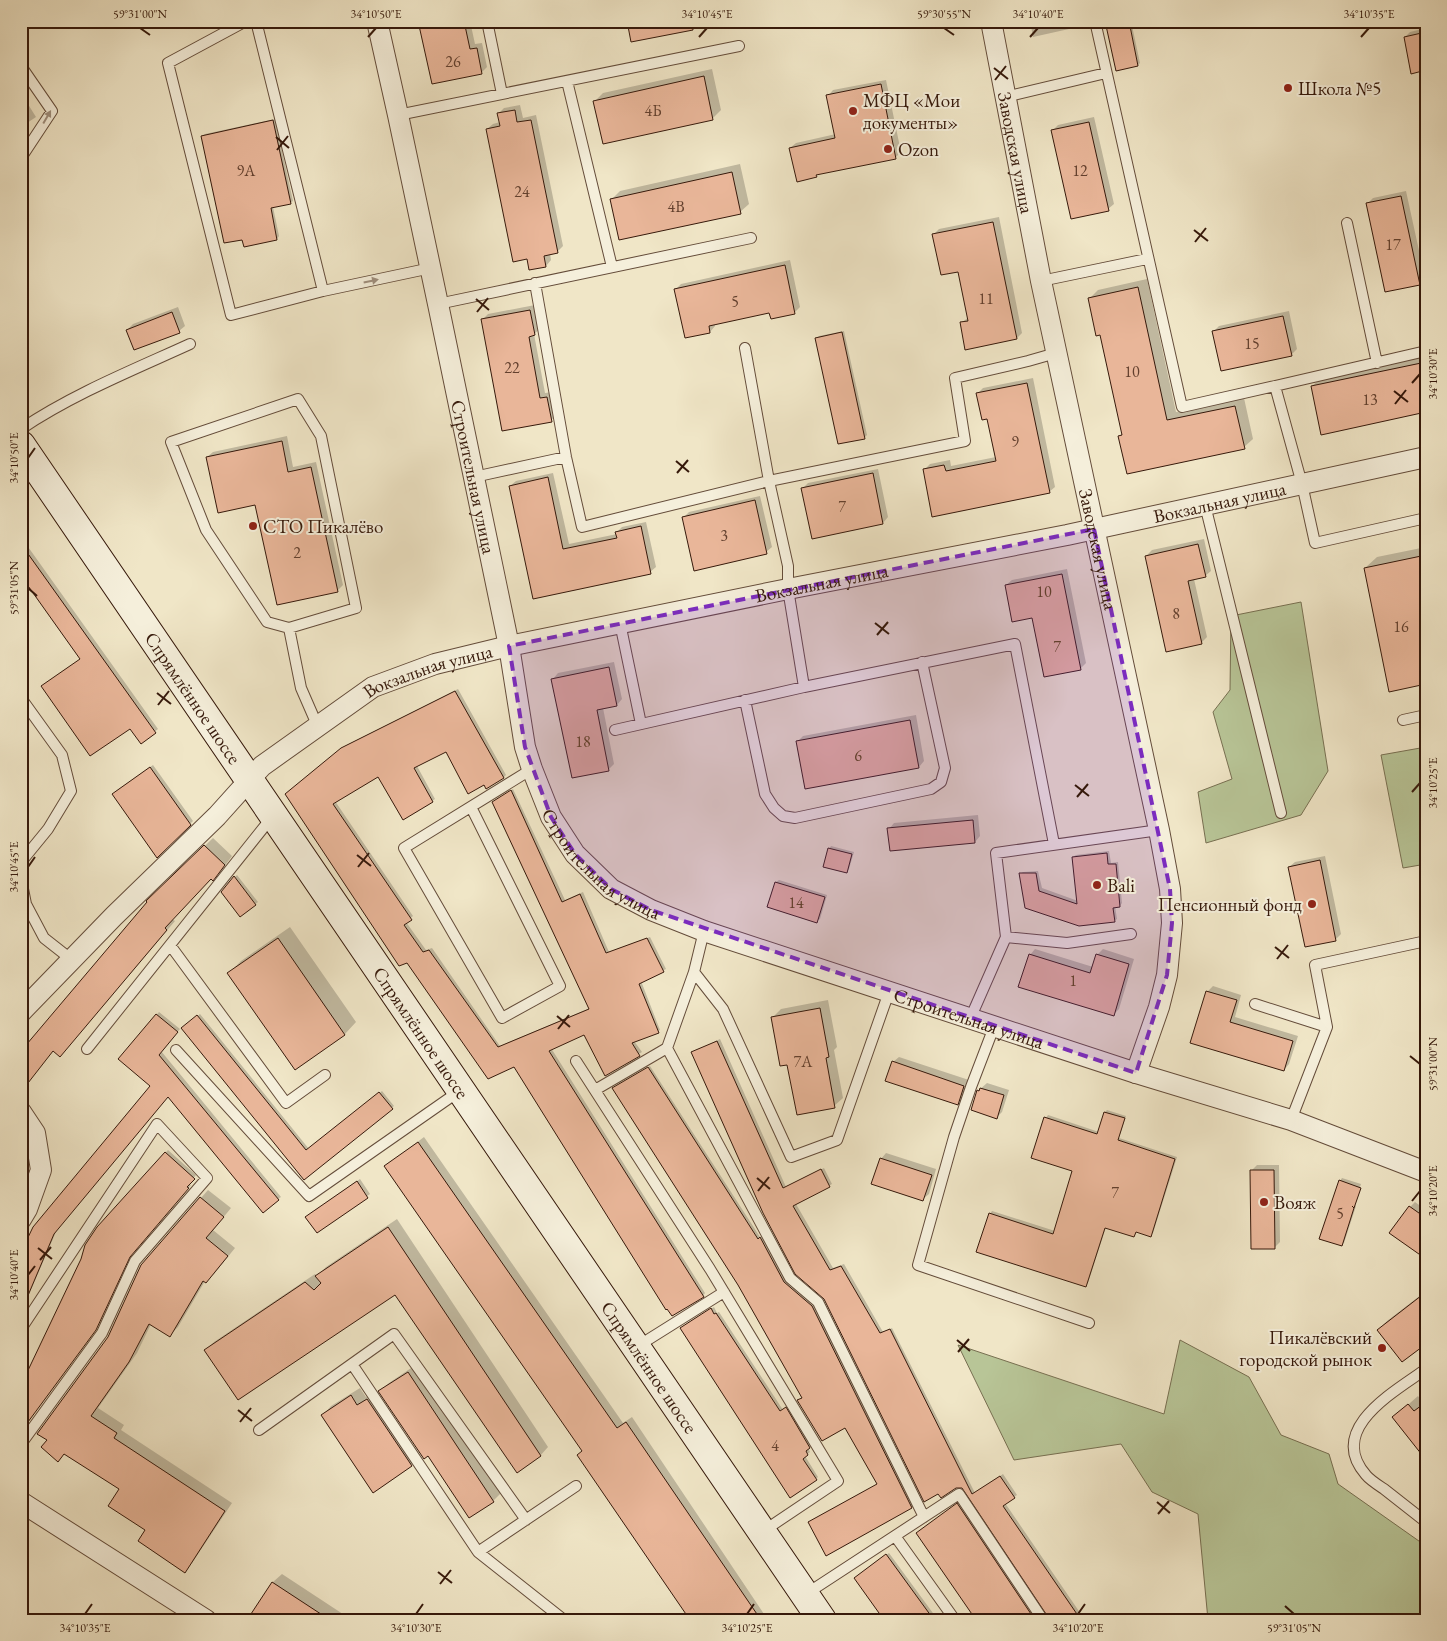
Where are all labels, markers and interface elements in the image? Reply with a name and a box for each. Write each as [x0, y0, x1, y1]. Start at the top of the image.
text: 59°31'00"N [113, 6, 167, 22]
text: 34°10'50"E [350, 6, 402, 22]
text: 34°10'45"E [681, 6, 733, 22]
text: 59°30'55"N [917, 6, 971, 22]
text: 34°10'40"E [1012, 6, 1064, 22]
text: 34°10'35"E [1343, 6, 1395, 22]
house number: 26 [445, 51, 461, 72]
place label: Школа №5 [1298, 76, 1381, 101]
marker: Школа №5 [1282, 82, 1294, 94]
place label: МФЦ «Мои документы» [863, 88, 960, 135]
street label: Заводская улица [992, 90, 1040, 216]
house number: 4Б [644, 100, 662, 121]
marker: МФЦ «Мои документы» [847, 105, 859, 117]
one-way arrow [43, 110, 51, 125]
place label: Ozon [898, 137, 939, 162]
marker: Ozon [882, 143, 894, 155]
house number: 9А [237, 160, 256, 181]
house number: 12 [1072, 160, 1088, 181]
house number: 24 [514, 181, 530, 202]
house number: 4В [667, 196, 685, 217]
house number: 17 [1385, 234, 1401, 255]
one-way arrow [363, 277, 378, 285]
house number: 11 [978, 288, 994, 309]
house number: 5 [731, 291, 739, 312]
house number: 15 [1244, 333, 1260, 354]
text: 34°10'30"E [1425, 348, 1441, 400]
house number: 22 [504, 357, 520, 378]
house number: 10 [1124, 361, 1140, 382]
house number: 13 [1362, 389, 1378, 410]
street label: Строительная улица [445, 398, 502, 557]
house number: 9 [1011, 431, 1019, 452]
text: 34°10'50"E [6, 432, 22, 484]
street label: Вокзальная улица [1151, 476, 1289, 529]
street label: Заводская улица [1073, 486, 1123, 613]
house number: 7 [838, 496, 846, 517]
place label: СТО Пикалёво [263, 514, 383, 539]
marker: СТО Пикалёво [247, 520, 259, 532]
house number: 3 [720, 525, 728, 546]
house number: 2 [293, 542, 301, 563]
street label: Вокзальная улица [753, 558, 891, 608]
text: 59°31'05"N [6, 561, 22, 615]
house number: 10 [1036, 581, 1052, 602]
house number: 8 [1172, 603, 1180, 624]
house number: 16 [1393, 616, 1409, 637]
street label: Спрямлённое шоссе [139, 627, 247, 769]
house number: 7 [1053, 636, 1061, 657]
street label: Вокзальная улица [358, 638, 496, 704]
house number: 18 [575, 731, 591, 752]
house number: 6 [854, 745, 862, 766]
text: 34°10'25"E [1425, 757, 1441, 809]
street label: Строительная улица [536, 805, 664, 926]
text: 34°10'45"E [6, 841, 22, 893]
place label: Bali [1107, 873, 1135, 898]
marker: Bali [1091, 879, 1103, 891]
house number: 14 [788, 892, 804, 913]
place label: Пенсионный фонд [1158, 892, 1302, 917]
marker: Пенсионный фонд [1306, 898, 1318, 910]
street label: Спрямлённое шоссе [367, 962, 475, 1104]
house number: 1 [1069, 970, 1077, 991]
street label: Строительная улица [890, 982, 1047, 1055]
text: 59°31'00"N [1425, 1037, 1441, 1091]
house number: 7А [794, 1051, 813, 1072]
text: 34°10'20"E [1425, 1165, 1441, 1217]
house number: 7 [1111, 1182, 1119, 1203]
place label: Вояж [1274, 1190, 1317, 1215]
marker: Вояж [1258, 1196, 1270, 1208]
house number: 5 [1336, 1203, 1344, 1224]
text: 34°10'40"E [6, 1249, 22, 1301]
street label: Спрямлённое шоссе [595, 1296, 703, 1438]
place label: Пикалёвский городской рынок [1239, 1325, 1372, 1372]
marker: Пикалёвский городской рынок [1376, 1342, 1388, 1354]
house number: 4 [771, 1435, 779, 1456]
text: 34°10'35"E [59, 1620, 111, 1636]
text: 34°10'30"E [390, 1620, 442, 1636]
text: 34°10'25"E [721, 1620, 773, 1636]
text: 34°10'20"E [1052, 1620, 1104, 1636]
text: 59°31'05"N [1267, 1620, 1321, 1636]

